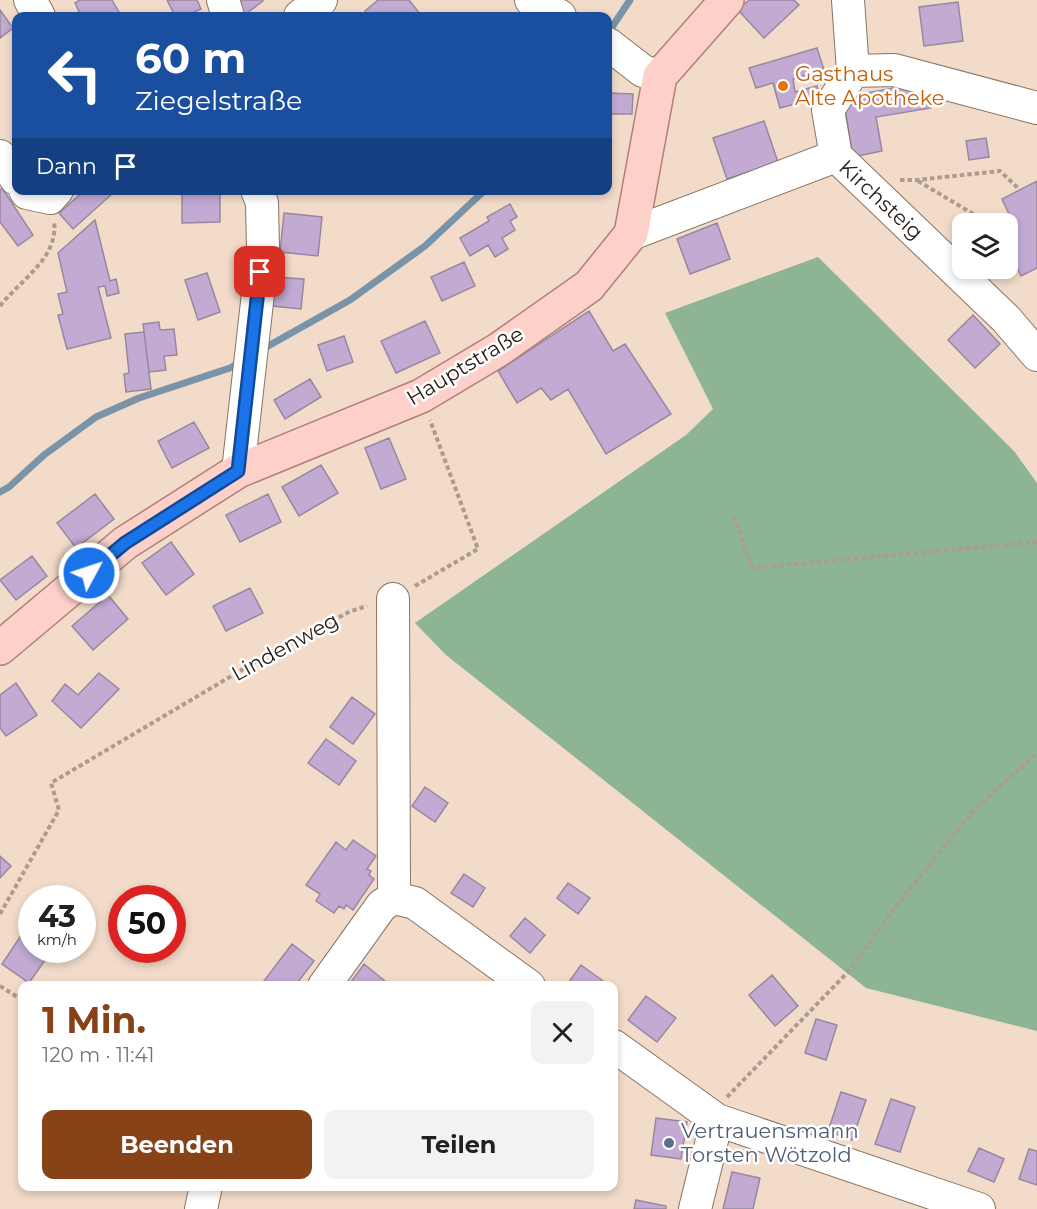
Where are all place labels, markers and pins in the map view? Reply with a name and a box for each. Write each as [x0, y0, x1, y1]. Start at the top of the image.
place label: Gasthaus Alte Apotheke [795, 61, 945, 110]
marker: Gasthaus Alte Apotheke [776, 79, 790, 93]
pin [234, 246, 285, 297]
place label: Vertrauensmann Torsten Wötzold [681, 1118, 859, 1167]
marker: Vertrauensmann Torsten Wötzold [662, 1136, 676, 1150]

